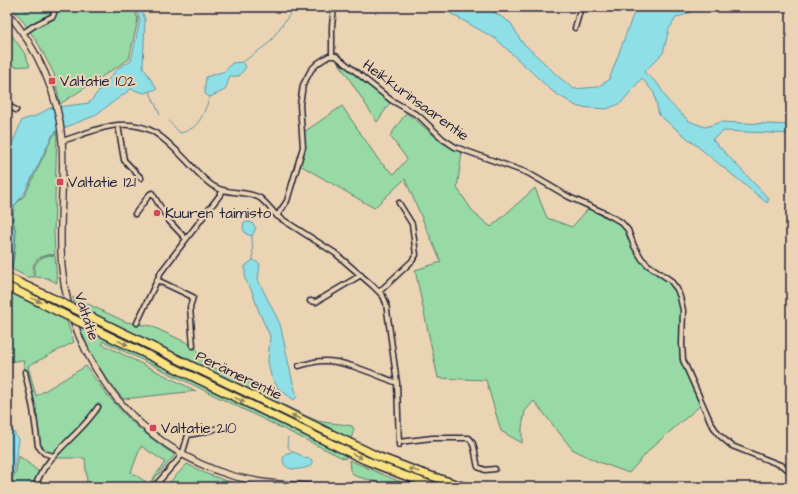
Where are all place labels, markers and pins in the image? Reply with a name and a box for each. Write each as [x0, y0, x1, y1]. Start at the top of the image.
place label: Valtatie 102 [60, 71, 136, 92]
marker: Valtatie 102 [47, 76, 57, 86]
place label: Valtatie 121 [68, 172, 136, 193]
marker: Valtatie 121 [55, 177, 65, 187]
place label: Kuuren taimisto [165, 203, 272, 224]
marker: Kuuren taimisto [152, 208, 162, 218]
place label: Valtatie 210 [161, 418, 237, 439]
marker: Valtatie 210 [148, 423, 158, 433]

